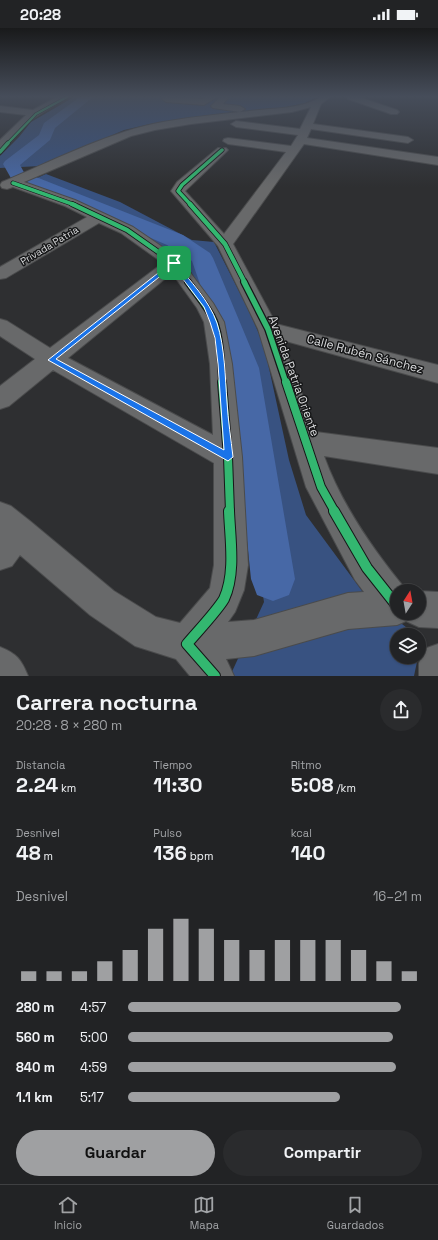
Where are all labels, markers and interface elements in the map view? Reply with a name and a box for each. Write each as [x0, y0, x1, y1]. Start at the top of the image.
text: 20:28 [20, 5, 61, 24]
street label: Privada Patria [18, 223, 81, 268]
pin [157, 246, 191, 280]
icon: arrive [163, 252, 185, 274]
street label: Avenida Patria Oriente [265, 313, 323, 439]
street label: Calle Rubén Sánchez [305, 331, 425, 377]
north arrow [390, 584, 426, 620]
map controls [390, 584, 426, 664]
button: layers [390, 628, 426, 664]
text: Carrera nocturna [16, 688, 197, 716]
button: share [380, 689, 422, 731]
text: 20:28 · 8 × 280 m [16, 717, 122, 734]
text: Distancia [16, 758, 65, 772]
text: Tiempo [153, 758, 192, 772]
text: Ritmo [291, 758, 322, 772]
text: 2.24 [16, 772, 58, 798]
text: 11:30 [153, 772, 203, 798]
text: 5:08 [291, 772, 334, 798]
text: km [58, 781, 76, 795]
text: /km [334, 781, 356, 795]
text: Desnivel [16, 826, 60, 840]
text: Pulso [153, 826, 182, 840]
text: kcal [291, 826, 312, 840]
text: 48 [16, 840, 41, 866]
text: 136 [153, 840, 187, 866]
text: 140 [291, 840, 325, 866]
text: m [41, 849, 53, 863]
text: bpm [187, 849, 213, 863]
text: Desnivel [16, 888, 68, 905]
text: 16–21 m [373, 888, 422, 905]
text: 280 m [16, 999, 54, 1016]
text: 4:57 [80, 999, 106, 1016]
text: 560 m [16, 1029, 55, 1046]
text: 5:00 [80, 1029, 108, 1046]
text: 840 m [16, 1059, 55, 1076]
text: 4:59 [80, 1059, 107, 1076]
text: 1.1 km [16, 1089, 53, 1106]
text: 5:17 [80, 1089, 104, 1106]
button: Guardar [16, 1130, 215, 1176]
button: Compartir [223, 1130, 422, 1176]
tab: Inicio [54, 1194, 82, 1232]
tab: Mapa [190, 1194, 219, 1232]
tab: Guardados [327, 1194, 384, 1232]

